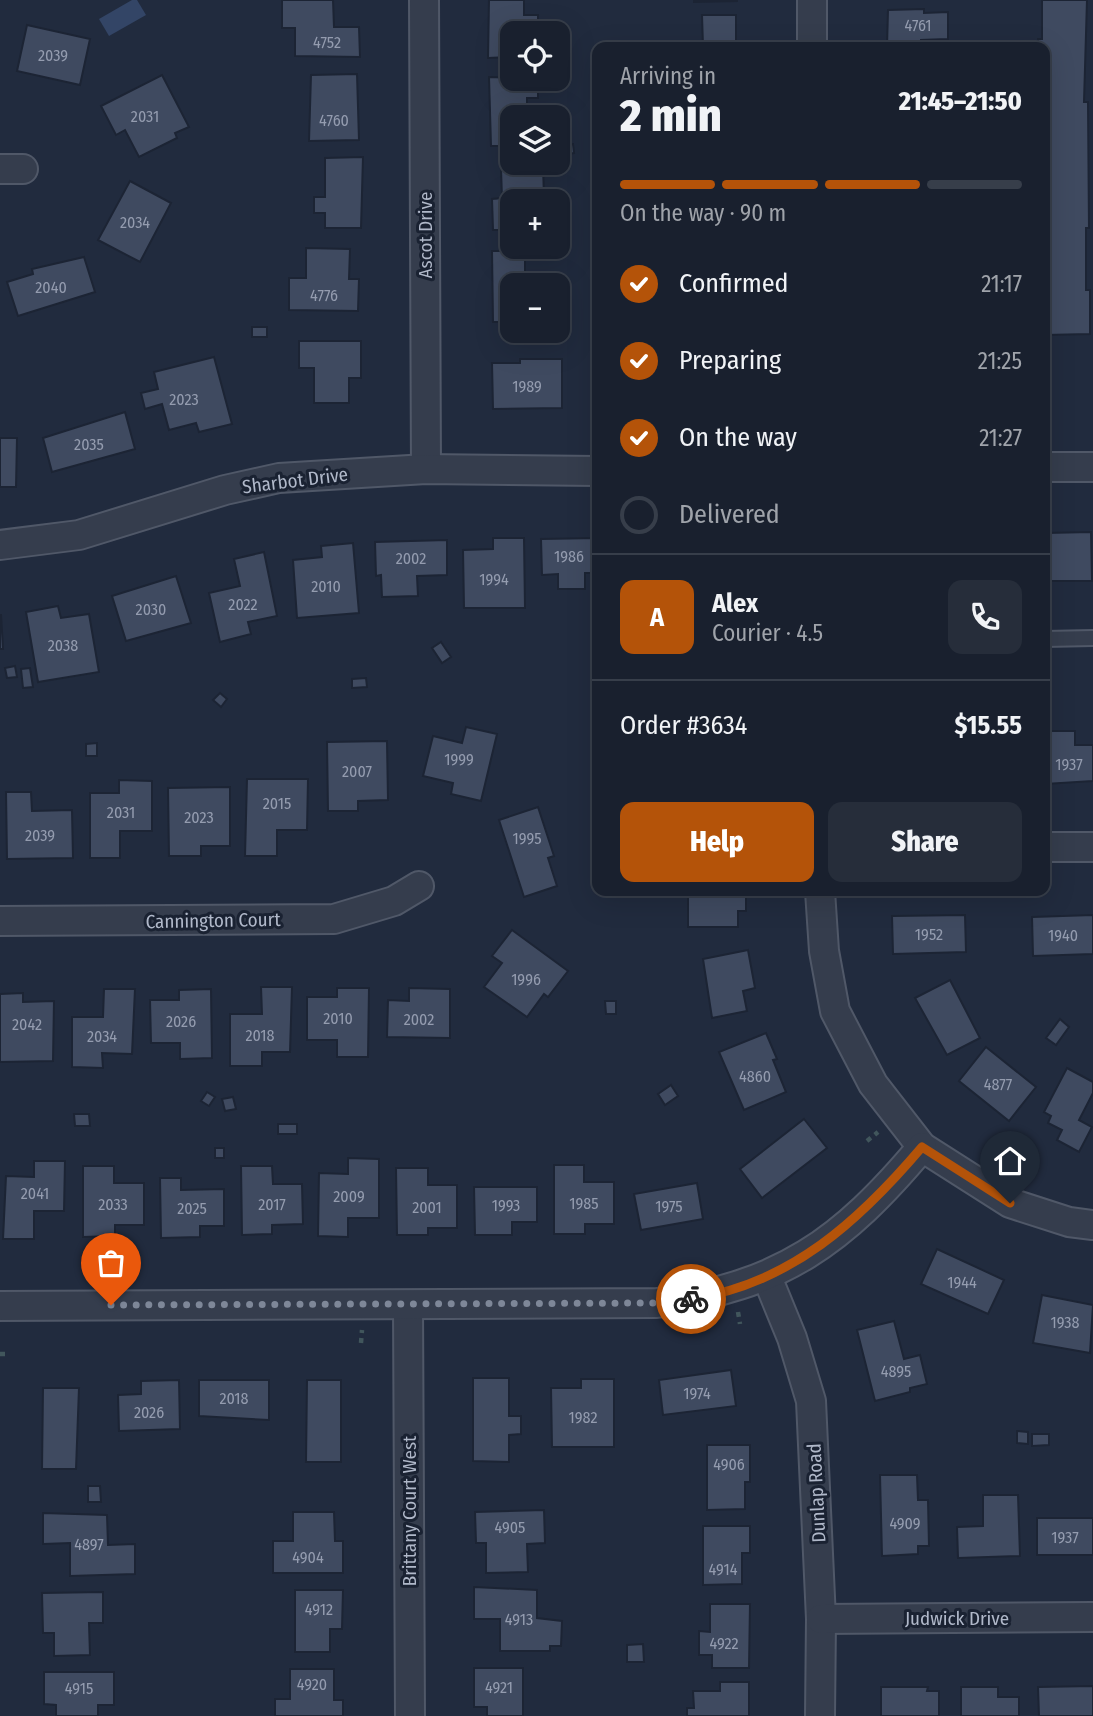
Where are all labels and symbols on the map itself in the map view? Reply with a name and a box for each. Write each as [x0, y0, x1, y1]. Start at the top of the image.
house number: 4761 [904, 16, 932, 35]
house number: 4752 [313, 33, 341, 52]
house number: 2039 [38, 46, 68, 65]
house number: 2031 [131, 107, 159, 126]
house number: 4760 [319, 111, 349, 130]
street label: Ascot Drive [414, 192, 437, 278]
house number: 2034 [120, 213, 150, 232]
house number: 2040 [35, 278, 67, 297]
house number: 4776 [310, 286, 338, 305]
house number: 1989 [512, 377, 542, 396]
house number: 2023 [169, 390, 199, 409]
house number: 2035 [74, 435, 104, 454]
street label: Sharbot Drive [241, 463, 349, 498]
house number: 1986 [554, 547, 584, 566]
house number: 2002 [396, 549, 426, 568]
house number: 1994 [479, 570, 509, 589]
house number: 2010 [311, 577, 341, 596]
house number: 2022 [228, 595, 258, 614]
house number: 2030 [136, 600, 166, 619]
house number: 2038 [48, 636, 78, 655]
house number: 1999 [444, 750, 474, 769]
house number: 1937 [1055, 755, 1083, 774]
house number: 2007 [342, 762, 372, 781]
house number: 2015 [263, 794, 291, 813]
house number: 2031 [107, 803, 135, 822]
house number: 2023 [184, 808, 214, 827]
house number: 2039 [25, 826, 55, 845]
house number: 1995 [512, 829, 542, 848]
street label: Cannington Court [145, 908, 281, 933]
house number: 1952 [915, 925, 943, 944]
house number: 1940 [1048, 926, 1078, 945]
house number: 1996 [511, 970, 541, 989]
house number: 2010 [323, 1009, 353, 1028]
house number: 2002 [404, 1010, 434, 1029]
house number: 2026 [166, 1012, 196, 1031]
house number: 2042 [12, 1015, 42, 1034]
house number: 2018 [245, 1026, 275, 1045]
house number: 2034 [87, 1027, 117, 1046]
house number: 4860 [739, 1067, 771, 1086]
house number: 4877 [984, 1075, 1013, 1094]
pin [980, 1131, 1040, 1203]
house number: 2041 [21, 1184, 49, 1203]
house number: 2009 [333, 1187, 365, 1206]
house number: 1985 [569, 1194, 599, 1213]
house number: 2033 [98, 1195, 128, 1214]
house number: 2017 [258, 1195, 286, 1214]
house number: 1993 [492, 1196, 520, 1215]
house number: 1975 [655, 1197, 683, 1216]
house number: 2001 [412, 1198, 442, 1217]
house number: 2025 [177, 1199, 207, 1218]
pin [81, 1233, 141, 1305]
courier [656, 1264, 726, 1334]
house number: 1944 [947, 1273, 977, 1292]
house number: 1938 [1051, 1313, 1079, 1332]
house number: 4895 [881, 1362, 911, 1381]
house number: 1974 [683, 1384, 711, 1403]
house number: 2018 [219, 1389, 249, 1408]
house number: 2026 [134, 1403, 164, 1422]
house number: 1982 [569, 1408, 597, 1427]
street label: Brittany Court West [398, 1435, 421, 1586]
street label: Dunlap Road [802, 1443, 831, 1543]
house number: 4906 [713, 1455, 745, 1474]
house number: 4909 [889, 1514, 921, 1533]
house number: 4905 [495, 1518, 525, 1537]
house number: 1937 [1051, 1528, 1079, 1547]
house number: 4897 [74, 1535, 104, 1554]
house number: 4904 [292, 1548, 324, 1567]
house number: 4914 [709, 1560, 738, 1579]
house number: 4912 [305, 1600, 333, 1619]
street label: Judwick Drive [905, 1607, 1009, 1630]
house number: 4913 [505, 1610, 533, 1629]
house number: 4922 [709, 1634, 739, 1653]
house number: 4920 [297, 1675, 327, 1694]
house number: 4921 [485, 1678, 513, 1697]
house number: 4915 [65, 1679, 93, 1698]

